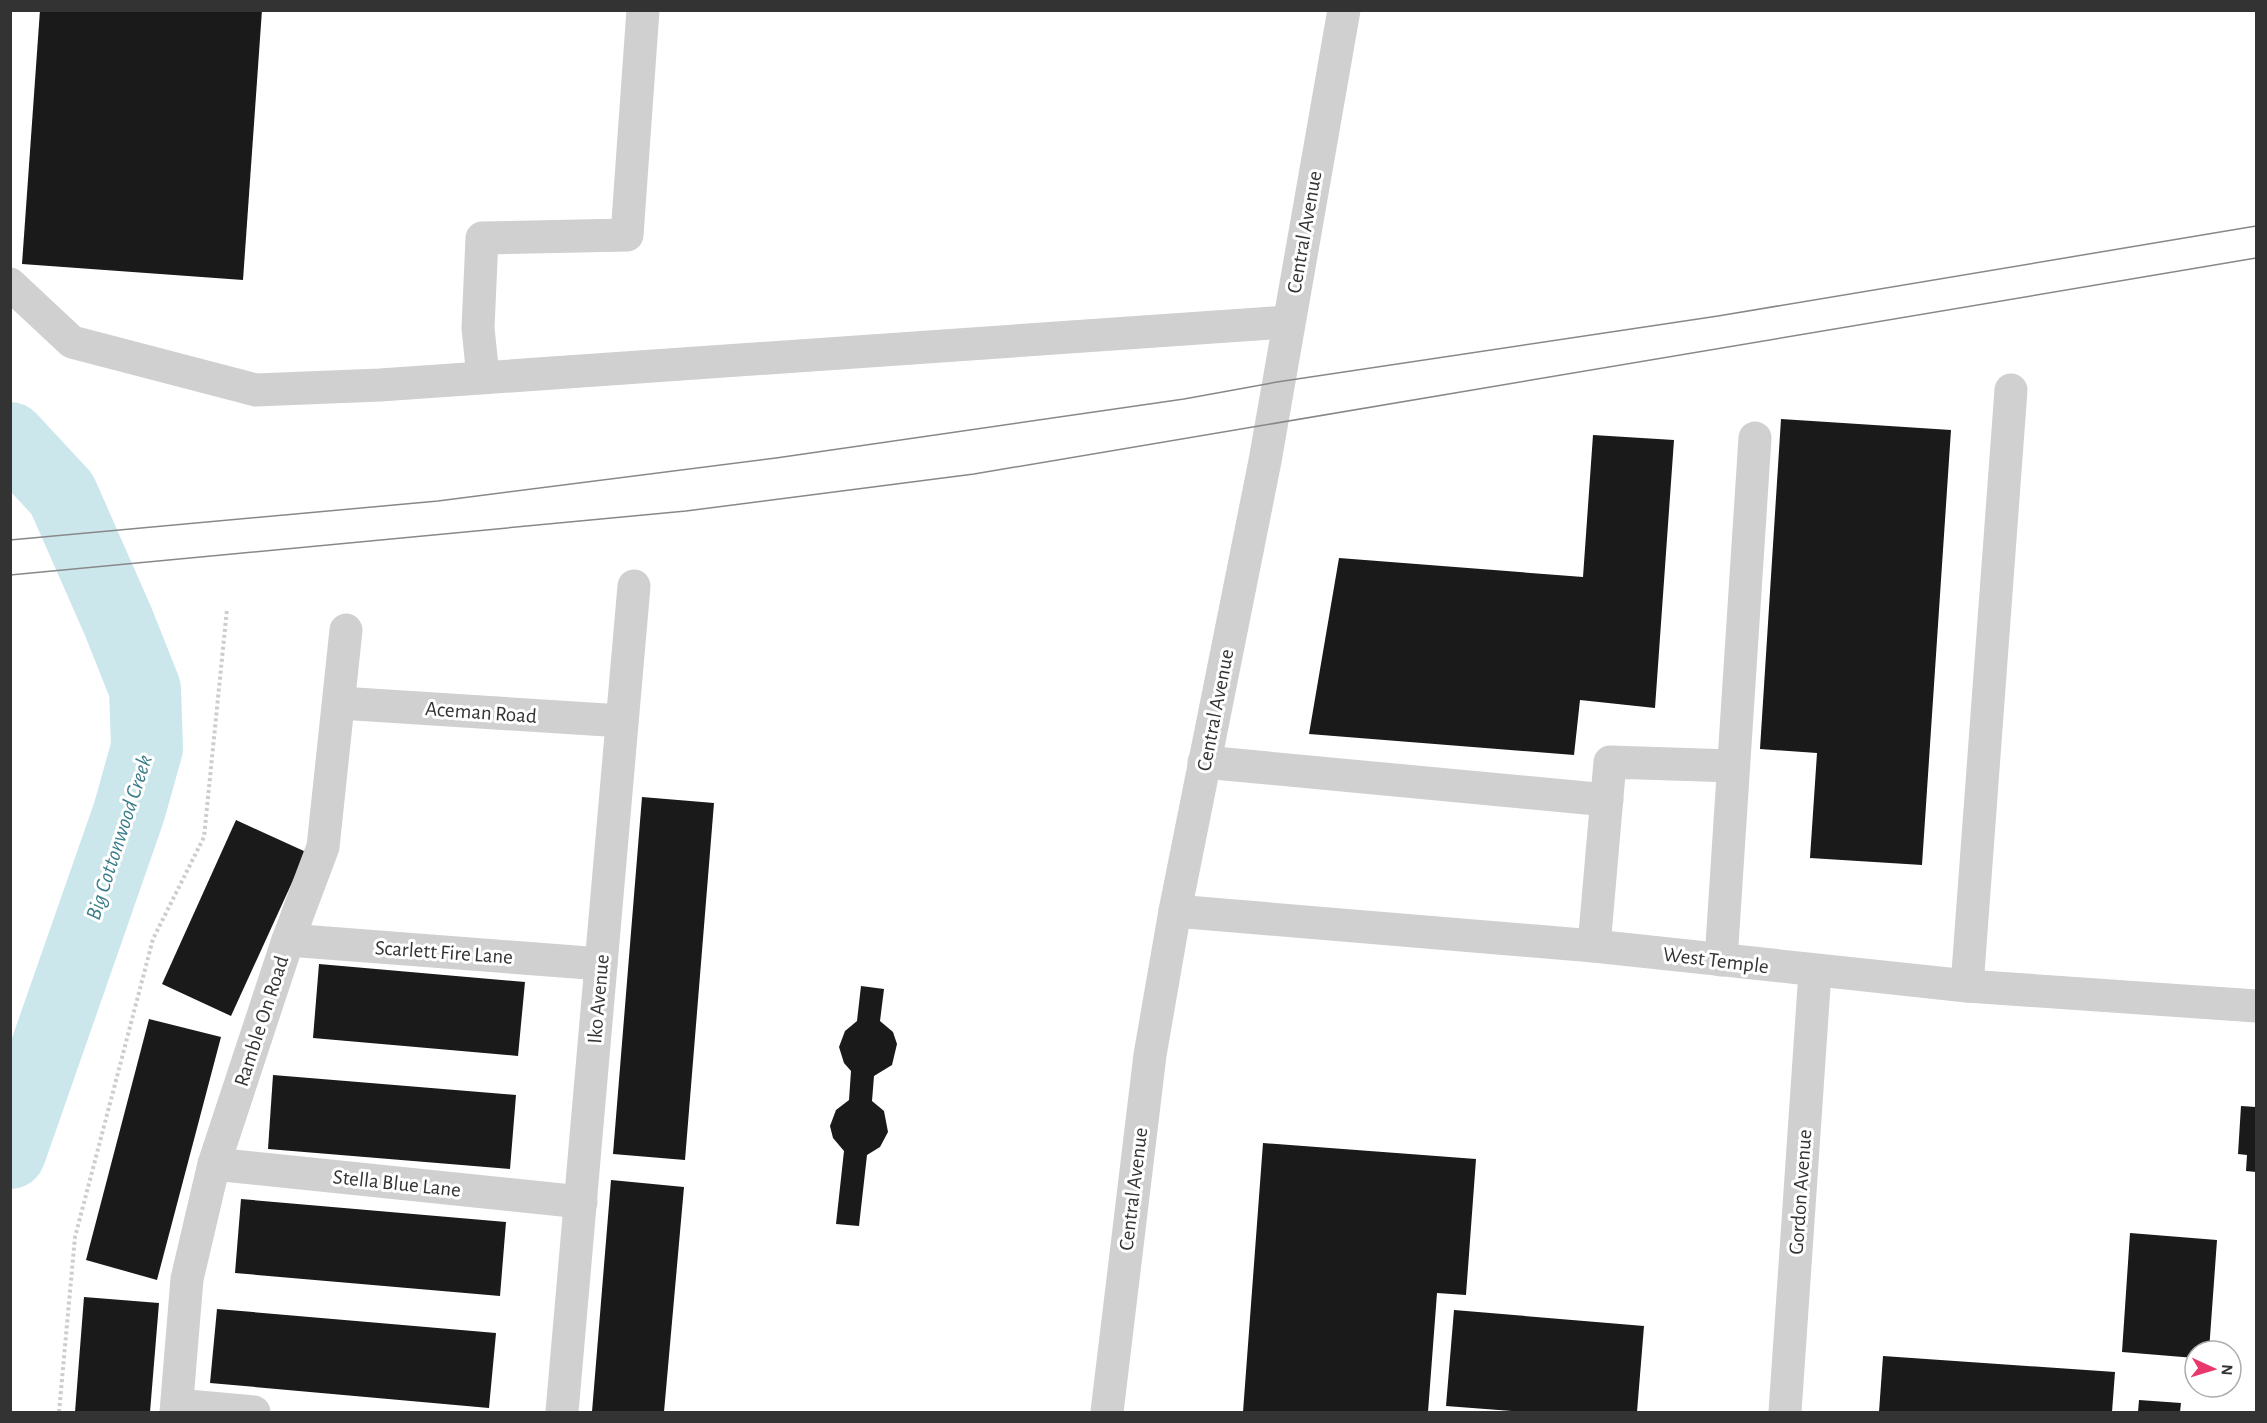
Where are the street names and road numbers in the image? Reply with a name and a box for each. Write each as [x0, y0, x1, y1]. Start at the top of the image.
street label: Central Avenue [1283, 169, 1326, 295]
street label: Central Avenue [1193, 647, 1238, 773]
street label: Aceman Road [424, 698, 538, 727]
street label: Scarlett Fire Lane [374, 937, 514, 968]
street label: West Temple [1662, 944, 1770, 977]
street label: Ramble On Road [230, 953, 293, 1089]
street label: Iko Avenue [584, 953, 613, 1045]
street label: Central Avenue [1116, 1126, 1151, 1252]
street label: Gordon Avenue [1786, 1129, 1815, 1255]
street label: Stella Blue Lane [332, 1166, 462, 1201]

